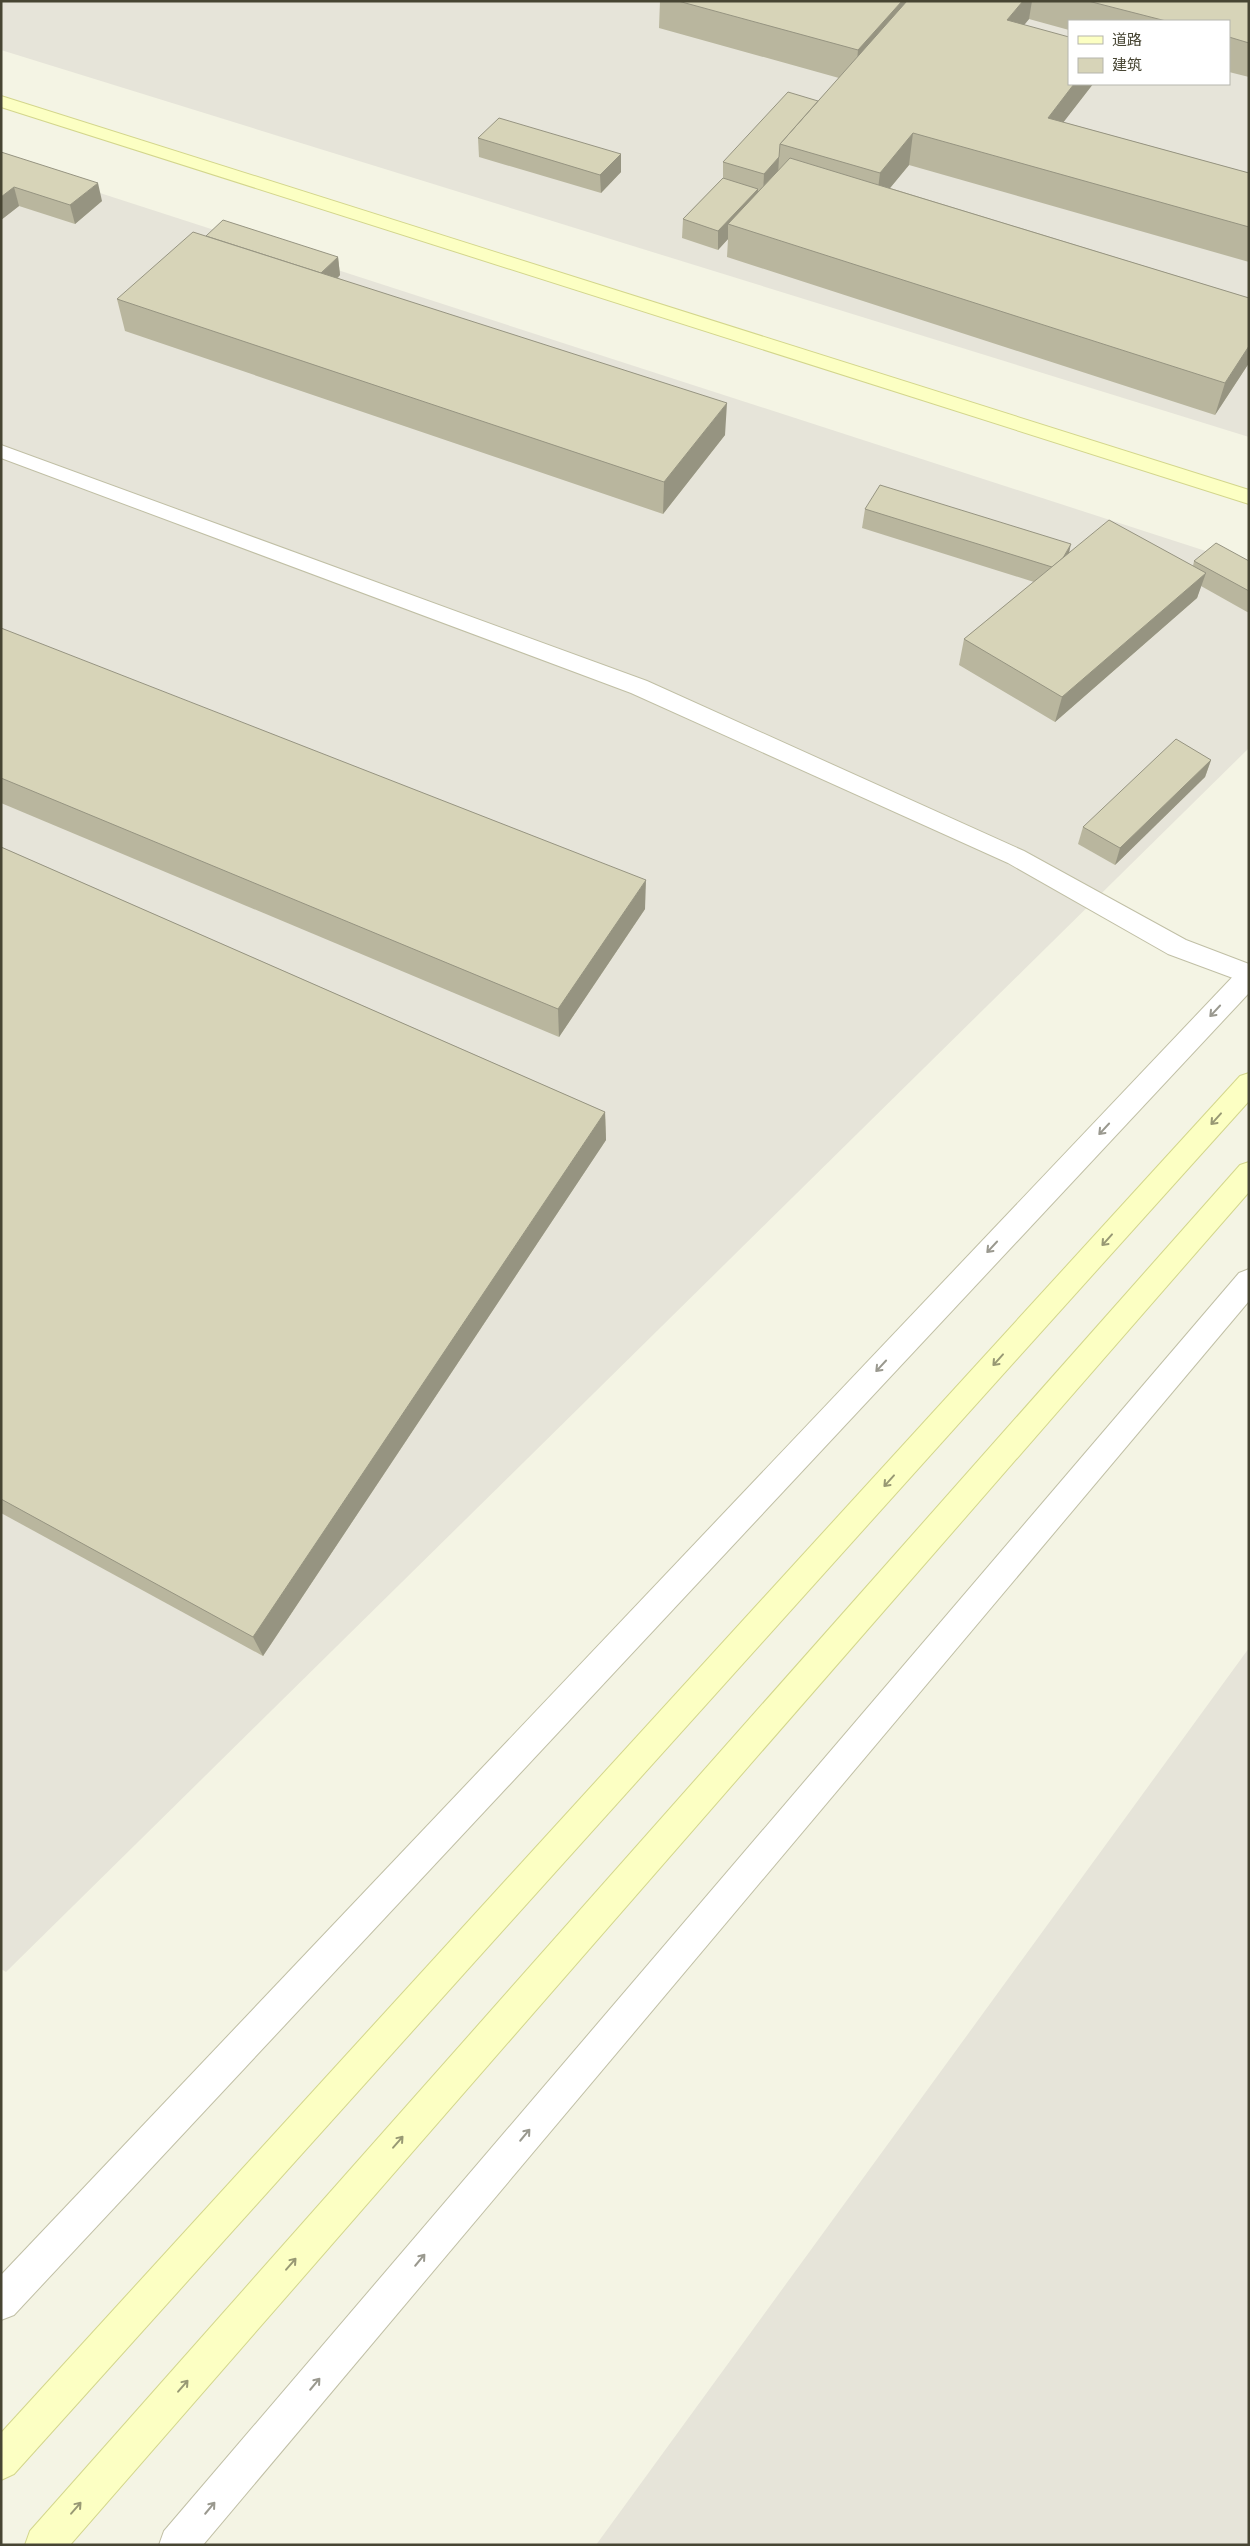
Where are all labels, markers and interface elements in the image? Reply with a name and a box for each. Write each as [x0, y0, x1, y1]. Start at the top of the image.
legend [1068, 20, 1230, 85]
text: 道路 [1112, 31, 1142, 49]
text: 建筑 [1112, 56, 1142, 74]
one-way arrow [1209, 1005, 1221, 1017]
one-way arrow [1210, 1112, 1222, 1125]
one-way arrow [1098, 1123, 1110, 1136]
one-way arrow [1101, 1233, 1113, 1246]
one-way arrow [986, 1241, 998, 1254]
one-way arrow [992, 1354, 1004, 1367]
one-way arrow [875, 1359, 887, 1372]
one-way arrow [884, 1474, 895, 1487]
one-way arrow [519, 2129, 531, 2142]
one-way arrow [392, 2136, 404, 2149]
one-way arrow [414, 2253, 426, 2266]
one-way arrow [285, 2258, 296, 2271]
one-way arrow [309, 2377, 321, 2390]
one-way arrow [177, 2380, 189, 2393]
one-way arrow [204, 2501, 216, 2514]
one-way arrow [70, 2502, 82, 2515]

